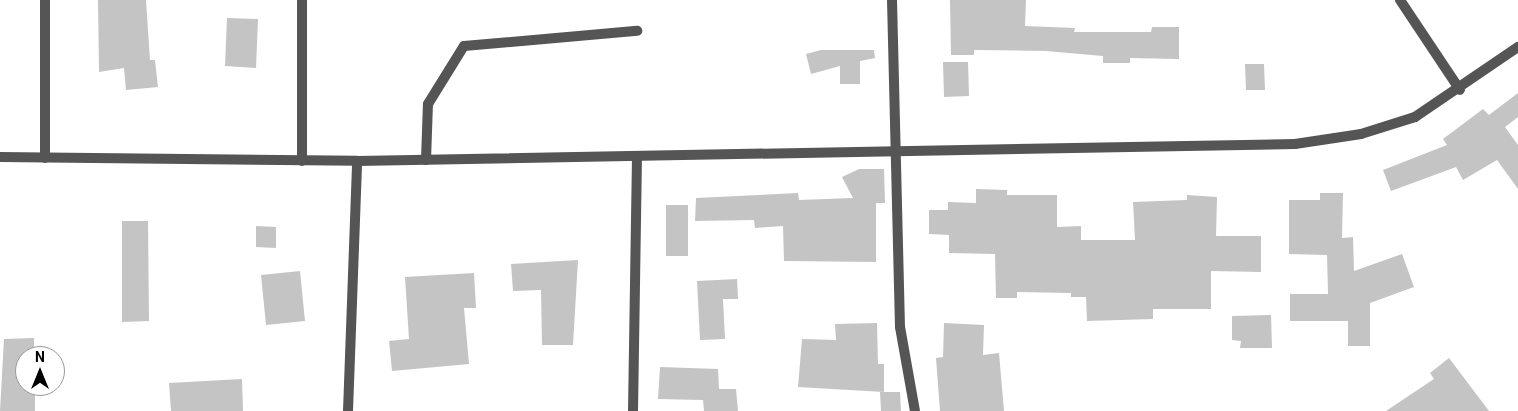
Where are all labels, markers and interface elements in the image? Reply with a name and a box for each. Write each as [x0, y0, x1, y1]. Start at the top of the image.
north arrow [15, 346, 65, 396]
text: N [35, 349, 45, 365]

